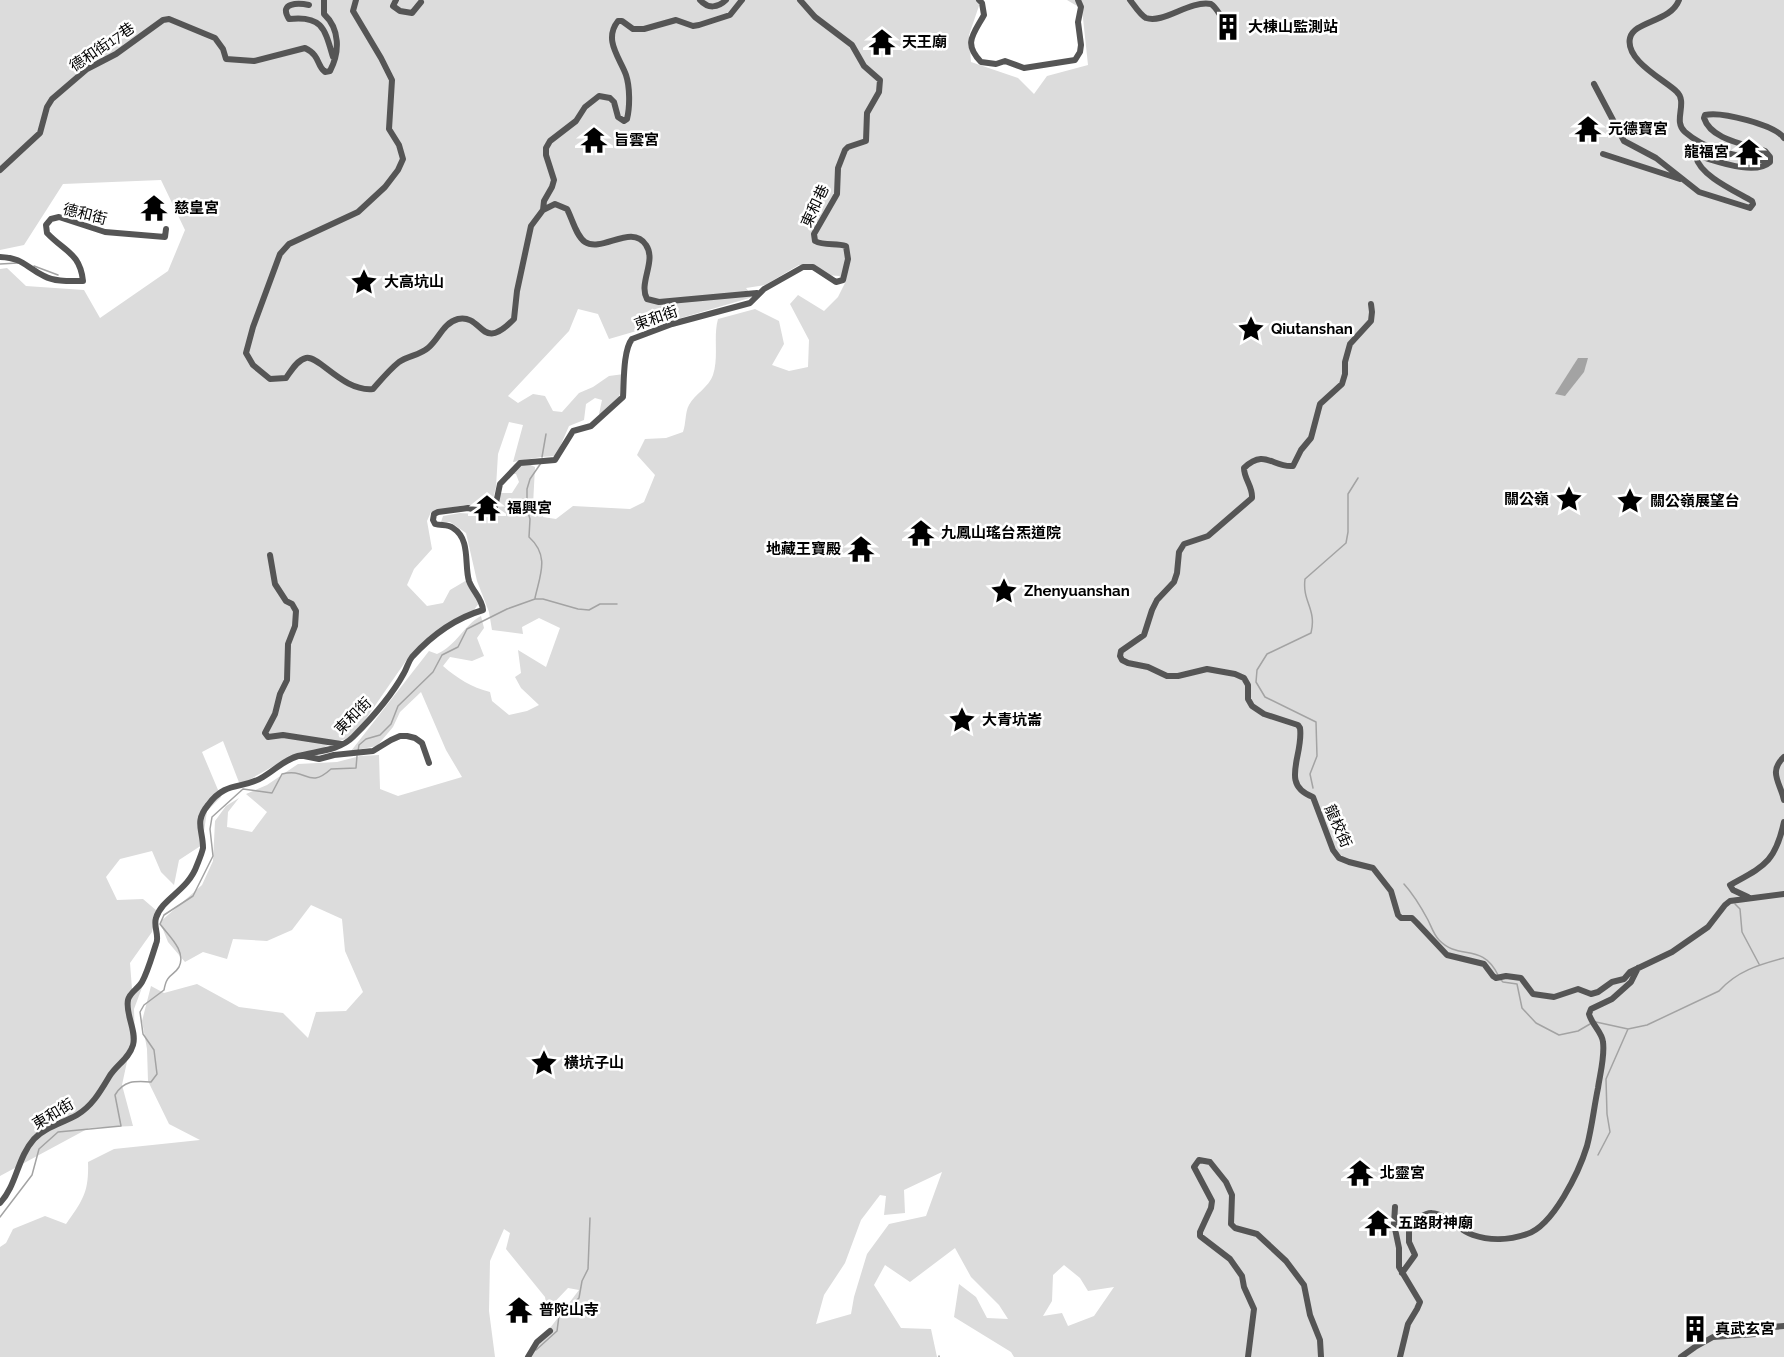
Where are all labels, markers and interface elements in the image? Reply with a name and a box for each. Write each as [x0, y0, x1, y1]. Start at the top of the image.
building icon: 大棟山監測站 [1213, 12, 1243, 42]
place label: 大棟山監測站 [1248, 18, 1338, 36]
street label: 德和街17巷 [66, 19, 138, 75]
temple icon: 天王廟 [867, 27, 897, 57]
place label: 天王廟 [902, 33, 947, 51]
temple icon: 元德寶宮 [1573, 114, 1603, 144]
place label: 元德寶宮 [1608, 120, 1668, 138]
temple icon: 旨雲宮 [579, 125, 609, 155]
place label: 旨雲宮 [614, 131, 659, 149]
temple icon: 龍福宮 [1734, 137, 1764, 167]
place label: 龍福宮 [1684, 143, 1729, 161]
street label: 東和巷 [797, 182, 833, 230]
temple icon: 慈皇宮 [139, 193, 169, 223]
place label: 慈皇宮 [174, 199, 219, 217]
street label: 德和街 [61, 200, 109, 228]
place icon: 大高坑山 [349, 267, 379, 297]
place label: 大高坑山 [384, 273, 444, 291]
street label: 東和街 [632, 302, 680, 334]
place icon: Qiutanshan [1236, 314, 1266, 344]
place label: Qiutanshan [1271, 320, 1353, 338]
place icon: 關公嶺 [1554, 484, 1584, 514]
place icon: 關公嶺展望台 [1615, 486, 1645, 516]
place label: 關公嶺 [1504, 490, 1549, 508]
place label: 關公嶺展望台 [1650, 492, 1740, 510]
temple icon: 福興宮 [472, 493, 502, 523]
place label: 福興宮 [507, 499, 552, 517]
temple icon: 九鳳山瑤台炁道院 [906, 518, 936, 548]
place label: 九鳳山瑤台炁道院 [941, 524, 1061, 542]
temple icon: 地藏王寶殿 [846, 534, 876, 564]
place label: 地藏王寶殿 [766, 540, 841, 558]
place icon: Zhenyuanshan [989, 576, 1019, 606]
place label: Zhenyuanshan [1024, 582, 1130, 600]
street label: 東和街 [331, 694, 375, 738]
place icon: 大青坑崙 [947, 705, 977, 735]
place label: 大青坑崙 [982, 711, 1042, 729]
street label: 龍校街 [1321, 802, 1355, 850]
place icon: 橫坑子山 [529, 1048, 559, 1078]
place label: 橫坑子山 [564, 1054, 624, 1072]
street label: 東和街 [29, 1095, 77, 1133]
temple icon: 北靈宮 [1345, 1158, 1375, 1188]
place label: 北靈宮 [1380, 1164, 1425, 1182]
temple icon: 五路財神廟 [1363, 1208, 1393, 1238]
place label: 五路財神廟 [1398, 1214, 1473, 1232]
temple icon: 普陀山寺 [504, 1295, 534, 1325]
place label: 普陀山寺 [539, 1301, 599, 1319]
building icon: 真武玄宮 [1680, 1314, 1710, 1344]
place label: 真武玄宮 [1715, 1320, 1775, 1338]

